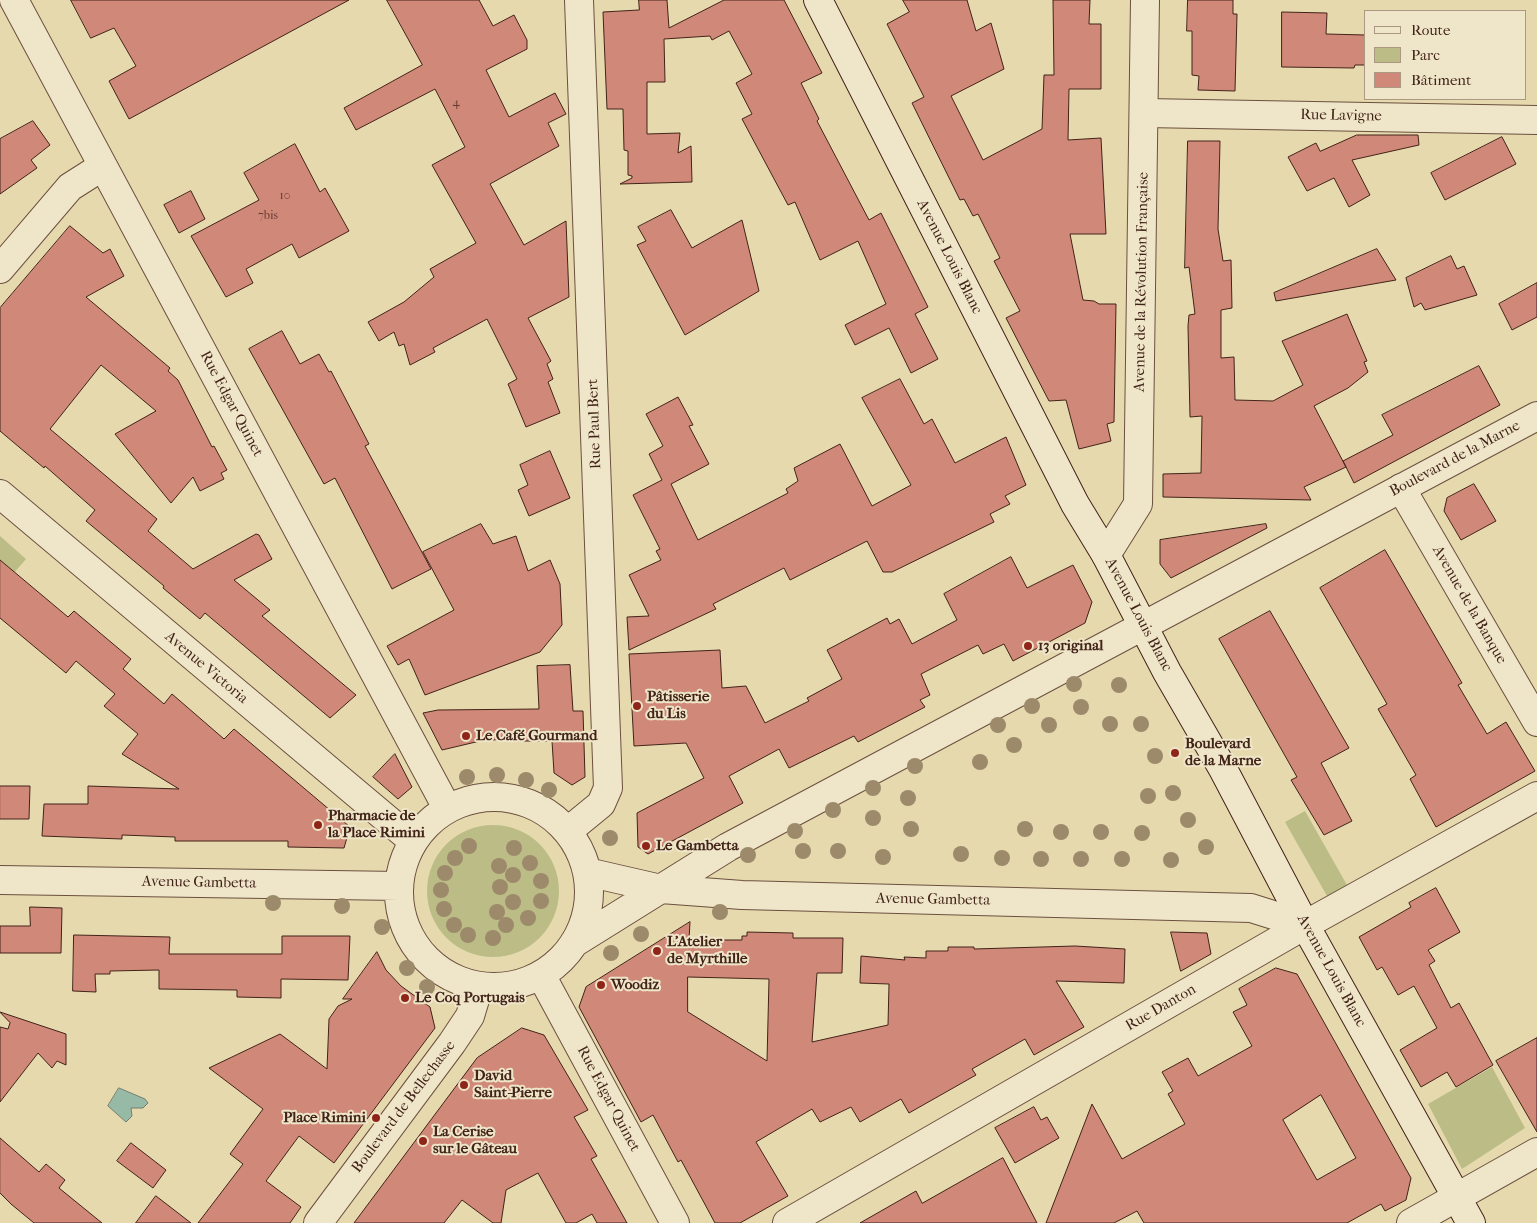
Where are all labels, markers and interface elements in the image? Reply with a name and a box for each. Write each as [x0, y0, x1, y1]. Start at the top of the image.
legend [1364, 10, 1527, 100]
text: Route [1411, 21, 1450, 39]
text: Parc [1411, 46, 1440, 64]
text: Bâtiment [1411, 71, 1471, 89]
house number: 4 [452, 96, 460, 110]
street label: Rue Lavigne [1300, 106, 1382, 126]
street label: Avenue de la Révolution Française [1131, 172, 1153, 392]
house number: 10 [280, 189, 290, 203]
street label: Avenue Louis Blanc [912, 197, 986, 317]
house number: 7bis [258, 209, 278, 223]
street label: Rue Edgar Quinet [195, 348, 267, 460]
street label: Rue Paul Bert [584, 379, 606, 469]
street label: Boulevard de la Marne [1387, 417, 1523, 501]
street label: Avenue de la Banque [1428, 543, 1510, 667]
street label: Avenue Louis Blanc [1100, 555, 1176, 675]
street label: Avenue Victoria [161, 628, 251, 708]
place label: 13 original [1038, 637, 1103, 655]
marker: 13 original [1022, 640, 1034, 652]
place label: Pâtisserie du Lis [647, 688, 709, 723]
marker: Pâtisserie du Lis [631, 700, 643, 712]
place label: Le Café Gourmand [476, 727, 597, 745]
marker: Le Café Gourmand [460, 730, 472, 742]
place label: Boulevard de la Marne [1185, 735, 1261, 770]
marker: Boulevard de la Marne [1169, 747, 1181, 759]
place label: Pharmacie de la Place Rimini [328, 807, 425, 842]
marker: Pharmacie de la Place Rimini [312, 819, 324, 831]
place label: Le Gambetta [656, 837, 739, 855]
marker: Le Gambetta [640, 840, 652, 852]
street label: Avenue Gambetta [142, 873, 256, 893]
street label: Avenue Gambetta [876, 890, 990, 910]
street label: Avenue Louis Blanc [1293, 912, 1369, 1030]
place label: L'Atelier de Myrthille [667, 933, 748, 968]
marker: L'Atelier de Myrthille [651, 945, 663, 957]
place label: Woodiz [611, 976, 659, 994]
marker: Woodiz [595, 979, 607, 991]
street label: Rue Danton [1123, 981, 1199, 1035]
place label: Le Coq Portugais [415, 989, 525, 1007]
marker: Le Coq Portugais [399, 992, 411, 1004]
street label: Boulevard de Bellechasse [348, 1037, 460, 1177]
street label: Rue Edgar Quinet [572, 1043, 644, 1155]
place label: David Saint-Pierre [474, 1067, 552, 1102]
marker: David Saint-Pierre [458, 1079, 470, 1091]
place label: Place Rimini [283, 1109, 366, 1127]
marker: Place Rimini [370, 1112, 382, 1124]
place label: La Cerise sur le Gâteau [433, 1123, 517, 1158]
marker: La Cerise sur le Gâteau [417, 1135, 429, 1147]

